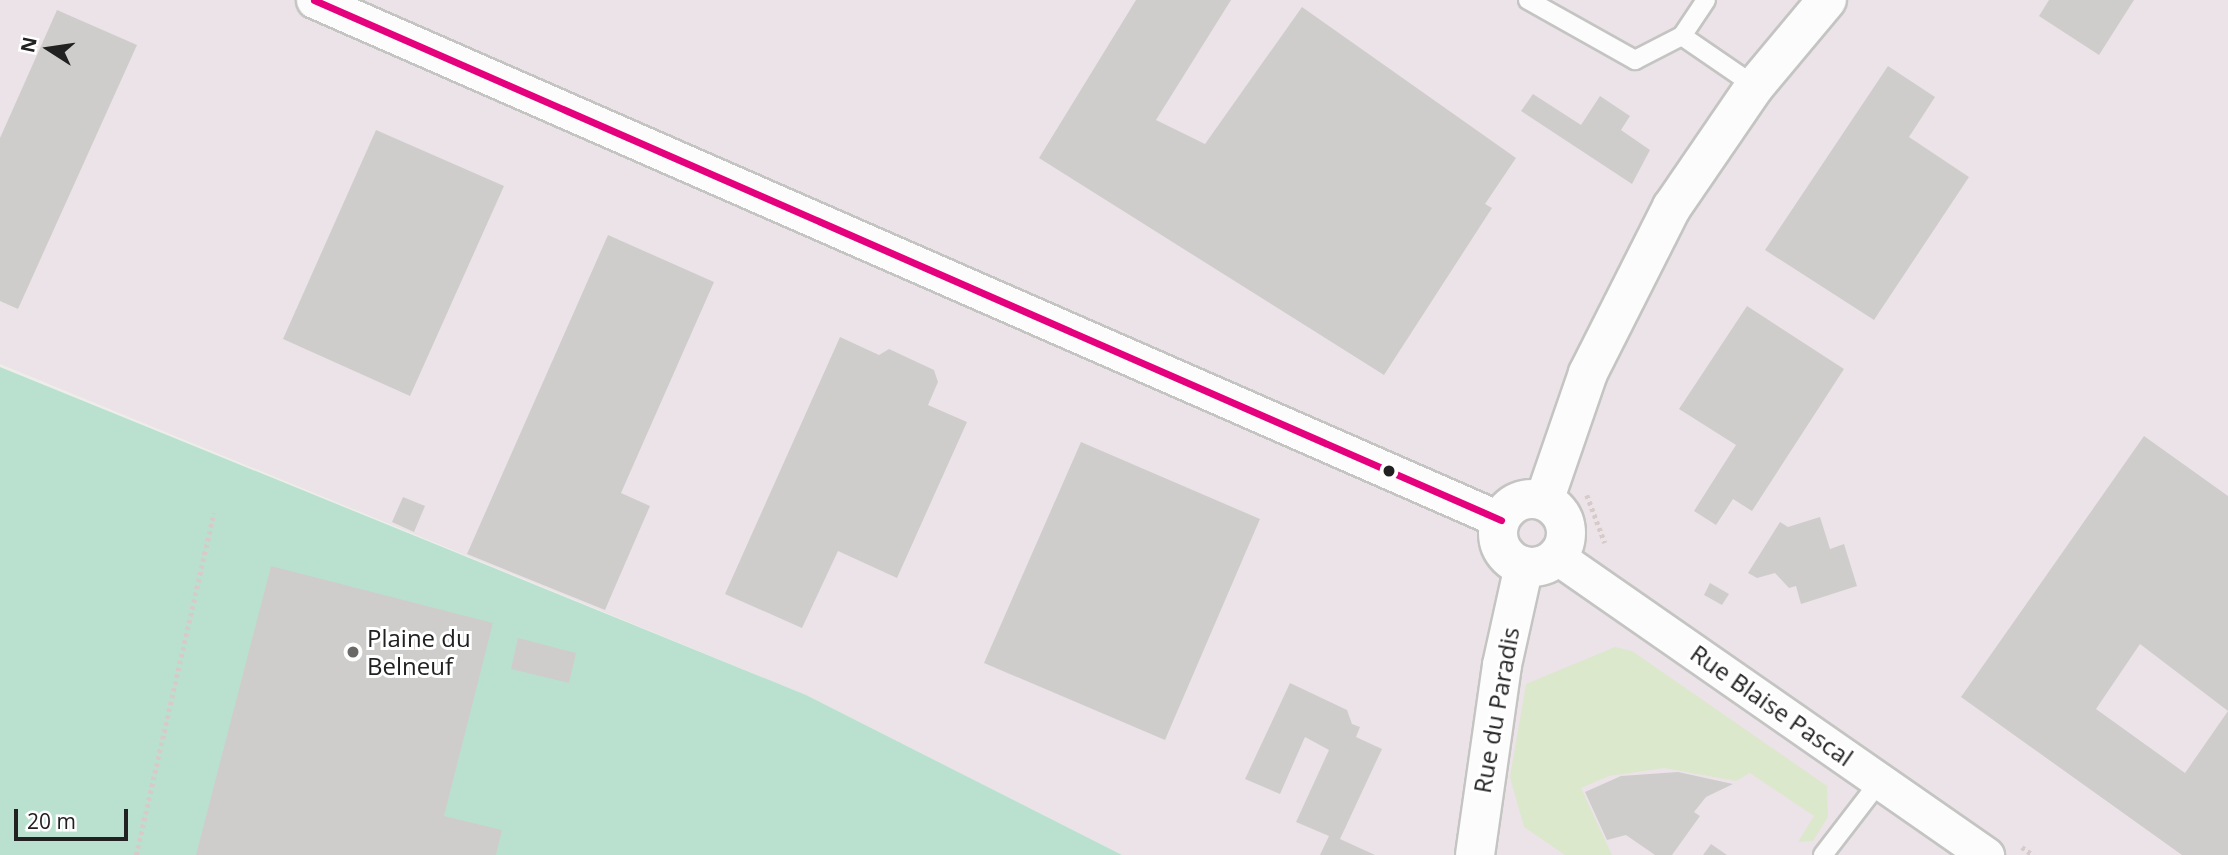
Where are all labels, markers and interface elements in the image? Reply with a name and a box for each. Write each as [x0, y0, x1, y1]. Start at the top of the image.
north arrow [14, 14, 84, 84]
text: N [14, 34, 43, 55]
unlabelled marker [1382, 464, 1396, 478]
place label: Plaine du Belneuf [367, 624, 471, 680]
street label: Rue du Paradis [1467, 625, 1525, 795]
street label: Rue Blaise Pascal [1685, 638, 1859, 772]
marker: Plaine du Belneuf [345, 644, 361, 660]
scale bar [18, 796, 131, 840]
text: 20 m [27, 807, 76, 835]

